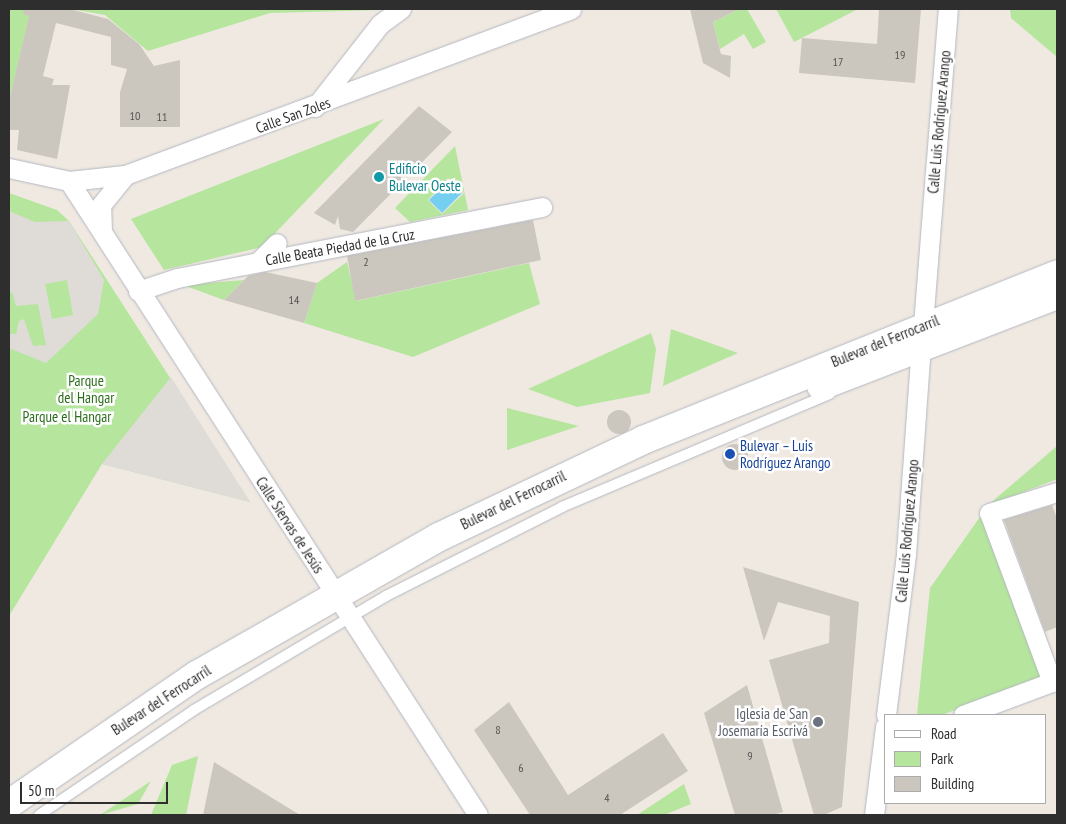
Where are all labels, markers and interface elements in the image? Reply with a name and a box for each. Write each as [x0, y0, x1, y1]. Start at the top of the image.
house number: 19 [895, 48, 905, 62]
street label: Calle Luis Rodríguez Arango [924, 49, 954, 195]
house number: 17 [833, 55, 843, 69]
street label: Calle San Zoles [253, 93, 333, 137]
house number: 10 [130, 109, 140, 123]
house number: 11 [157, 110, 167, 124]
place label: Edificio Bulevar Oeste [389, 159, 461, 194]
marker: Edificio Bulevar Oeste [373, 171, 385, 183]
street label: Calle Beata Piedad de la Cruz [264, 225, 416, 269]
house number: 2 [363, 255, 369, 269]
house number: 14 [289, 293, 299, 307]
street label: Bulevar del Ferrocarril [828, 311, 942, 371]
park label: Parque del Hangar [58, 371, 114, 406]
park label: Parque el Hangar [23, 408, 111, 426]
place label: Bulevar – Luis Rodríguez Arango [740, 436, 831, 471]
marker: Bulevar – Luis Rodríguez Arango [724, 448, 736, 460]
street label: Calle Luis Rodríguez Arango [892, 458, 922, 604]
street label: Bulevar del Ferrocarril [457, 467, 569, 533]
street label: Calle Siervas de Jesús [252, 473, 328, 577]
street label: Bulevar del Ferrocarril [108, 661, 214, 739]
place label: Iglesia de San Josemaría Escrivá [718, 704, 808, 739]
legend [884, 714, 1046, 804]
marker: Iglesia de San Josemaría Escrivá [812, 716, 824, 728]
house number: 8 [495, 723, 501, 737]
text: Road [931, 724, 957, 743]
house number: 9 [747, 749, 753, 763]
text: Park [931, 749, 953, 768]
house number: 6 [518, 761, 524, 775]
scale bar [22, 772, 170, 804]
text: Building [931, 774, 974, 793]
text: 50 m [28, 781, 54, 800]
house number: 4 [604, 791, 610, 805]

